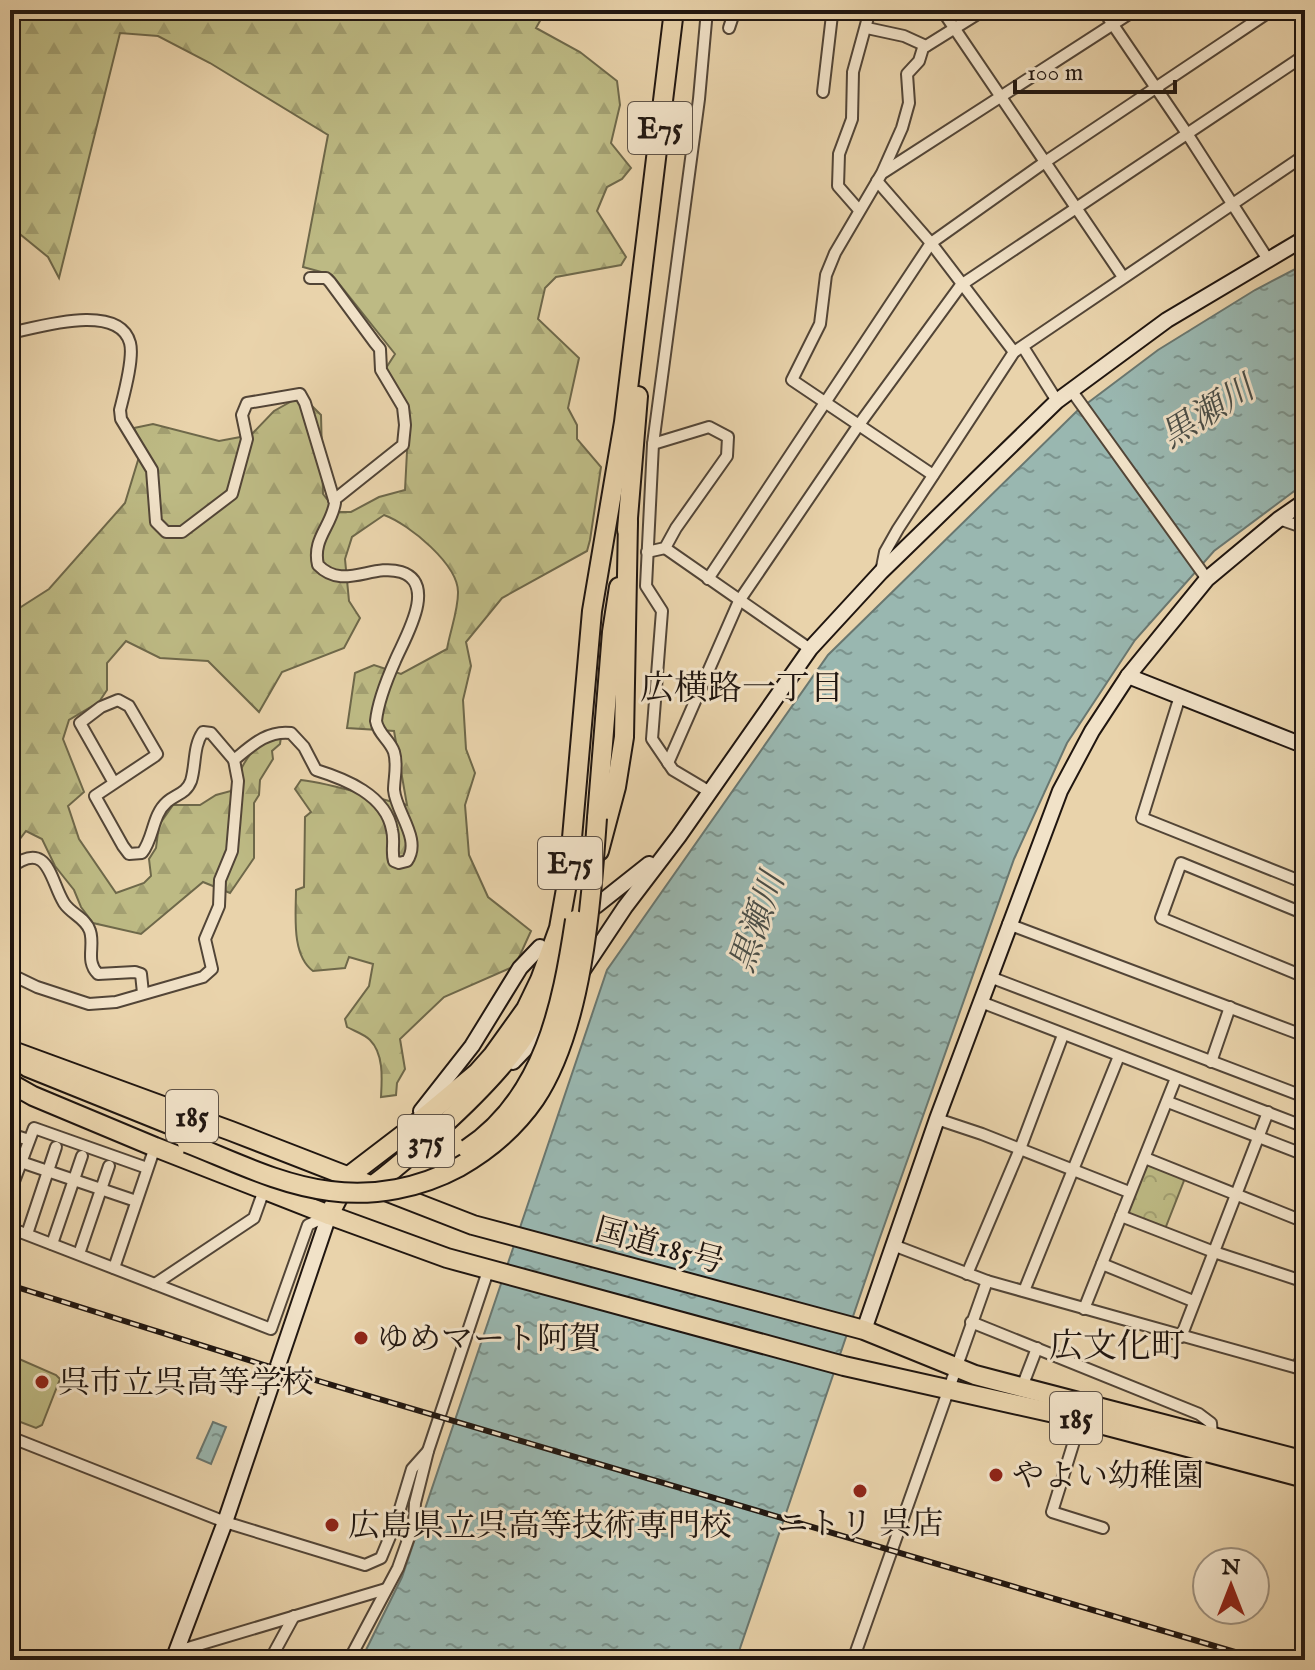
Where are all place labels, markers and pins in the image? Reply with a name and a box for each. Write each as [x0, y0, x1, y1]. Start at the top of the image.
place label: ゆめマート阿賀 [377, 1320, 601, 1361]
marker: ゆめマート阿賀 [352, 1329, 370, 1347]
place label: 呉市立呉高等学校 [58, 1364, 314, 1405]
marker: 呉市立呉高等学校 [33, 1373, 51, 1391]
place label: やよい幼稚園 [1012, 1457, 1204, 1498]
marker: やよい幼稚園 [987, 1466, 1005, 1484]
marker: ニトリ 呉店 [851, 1482, 869, 1500]
place label: ニトリ 呉店 [777, 1505, 944, 1546]
place label: 広島県立呉高等技術専門校 [348, 1507, 732, 1548]
marker: 広島県立呉高等技術専門校 [323, 1516, 341, 1534]

